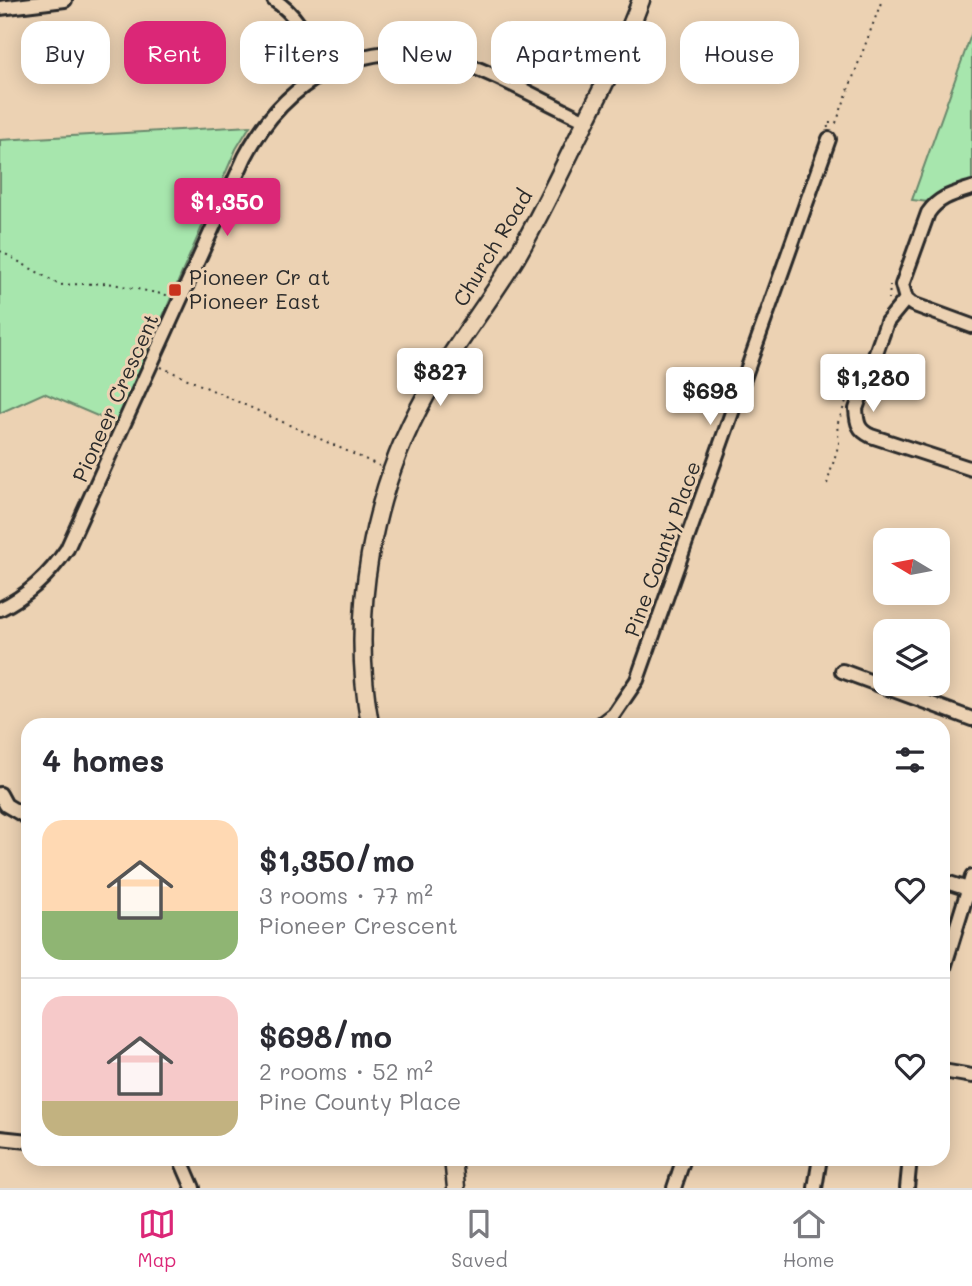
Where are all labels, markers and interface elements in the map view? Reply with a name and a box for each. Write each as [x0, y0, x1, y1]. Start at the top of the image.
chip: Buy [21, 21, 110, 84]
chip: Rent [124, 21, 226, 84]
chip: Filters [240, 21, 364, 84]
chip: New [378, 21, 477, 84]
chip: Apartment [491, 21, 666, 84]
chip: House [680, 21, 799, 84]
pin: $1,350 [170, 178, 284, 238]
street label: Church Road [446, 184, 537, 311]
text: $1,350 [190, 186, 264, 216]
place label: Pioneer Cr at Pioneer East [189, 263, 330, 314]
marker: Pioneer Cr at Pioneer East [167, 282, 183, 298]
street label: Pioneer Crescent [65, 309, 164, 486]
pin: $827 [399, 348, 481, 408]
pin: $1,280 [816, 354, 930, 414]
text: $827 [413, 356, 467, 386]
text: $1,280 [836, 362, 910, 392]
pin: $698 [669, 368, 751, 427]
text: $698 [682, 375, 738, 405]
street label: Pine County Place [617, 457, 706, 640]
north arrow [873, 528, 950, 606]
map controls [873, 528, 950, 696]
button: layers [873, 619, 950, 696]
text: 4 homes [42, 740, 164, 780]
icon: filters [891, 741, 929, 779]
text: $1,350/mo [259, 840, 414, 880]
icon: home [98, 848, 182, 932]
icon: heart [891, 871, 929, 909]
text: 3 rooms · 77 m² [259, 880, 433, 910]
text: Pioneer Crescent [259, 910, 458, 940]
text: $698/mo [259, 1016, 392, 1056]
icon: home [98, 1024, 182, 1108]
icon: heart [891, 1047, 929, 1085]
text: 2 rooms · 52 m² [259, 1056, 433, 1086]
text: Pine County Place [259, 1086, 461, 1116]
tab: Map [138, 1205, 176, 1272]
tab: Saved [451, 1205, 508, 1272]
tab: Home [783, 1205, 834, 1272]

